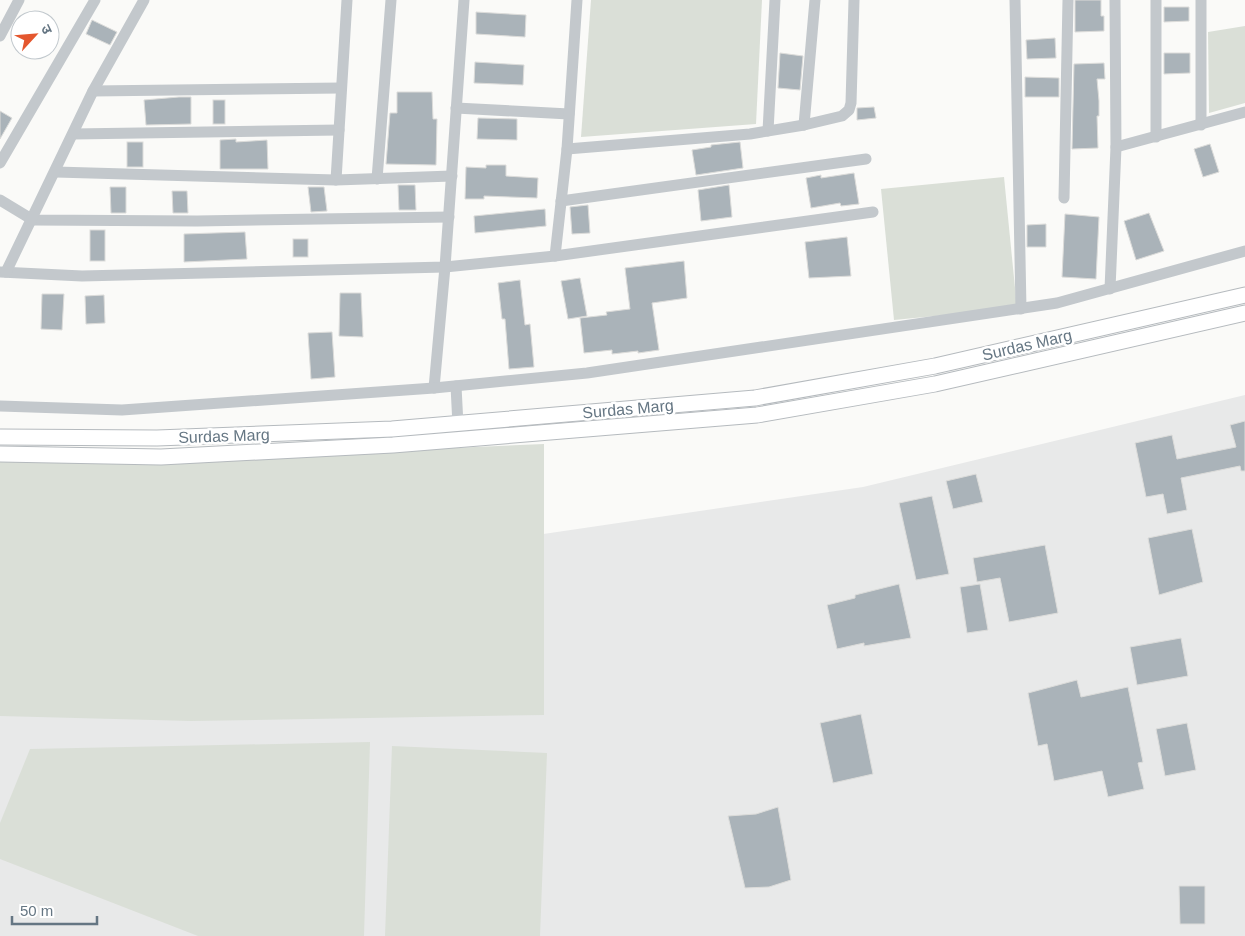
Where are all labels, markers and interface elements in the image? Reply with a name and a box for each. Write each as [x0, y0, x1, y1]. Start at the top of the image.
north arrow [10, 10, 60, 60]
text: उ [38, 22, 56, 37]
street label: Surdas Marg [980, 326, 1074, 364]
street label: Surdas Marg [582, 397, 674, 421]
street label: Surdas Marg [178, 426, 270, 446]
scale bar [12, 894, 98, 926]
text: 50 m [20, 902, 53, 919]

